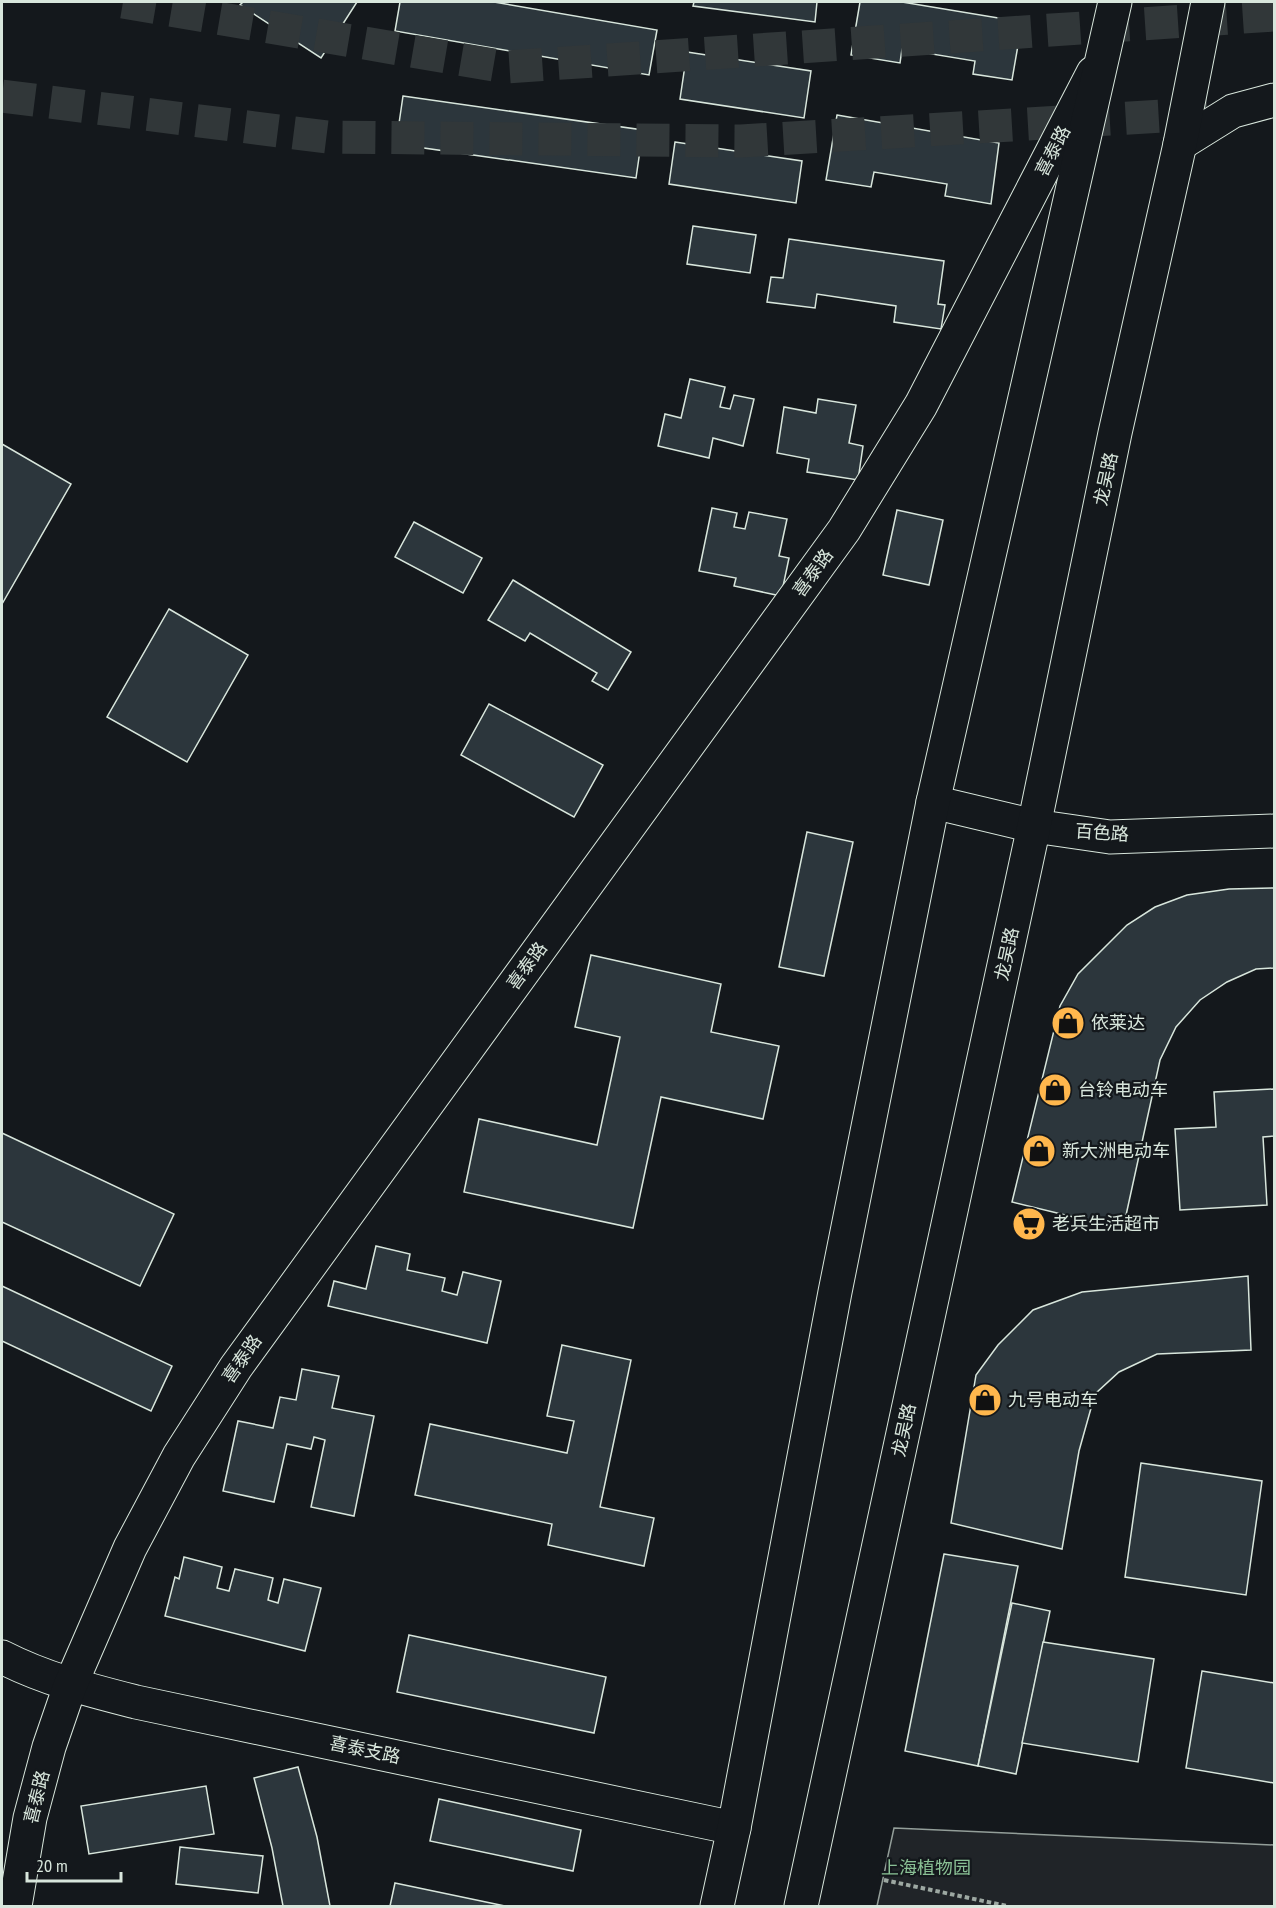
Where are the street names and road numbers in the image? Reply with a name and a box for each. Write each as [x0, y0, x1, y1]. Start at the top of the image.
street label: 喜泰路 [1030, 121, 1075, 180]
street label: 龙吴路 [1089, 450, 1122, 508]
street label: 喜泰路 [787, 544, 838, 601]
street label: 百色路 [1074, 819, 1130, 846]
street label: 龙吴路 [990, 925, 1023, 983]
street label: 喜泰路 [501, 937, 552, 994]
street label: 喜泰路 [217, 1330, 266, 1387]
street label: 龙吴路 [887, 1401, 920, 1459]
street label: 喜泰支路 [327, 1731, 403, 1768]
street label: 喜泰路 [19, 1768, 54, 1826]

